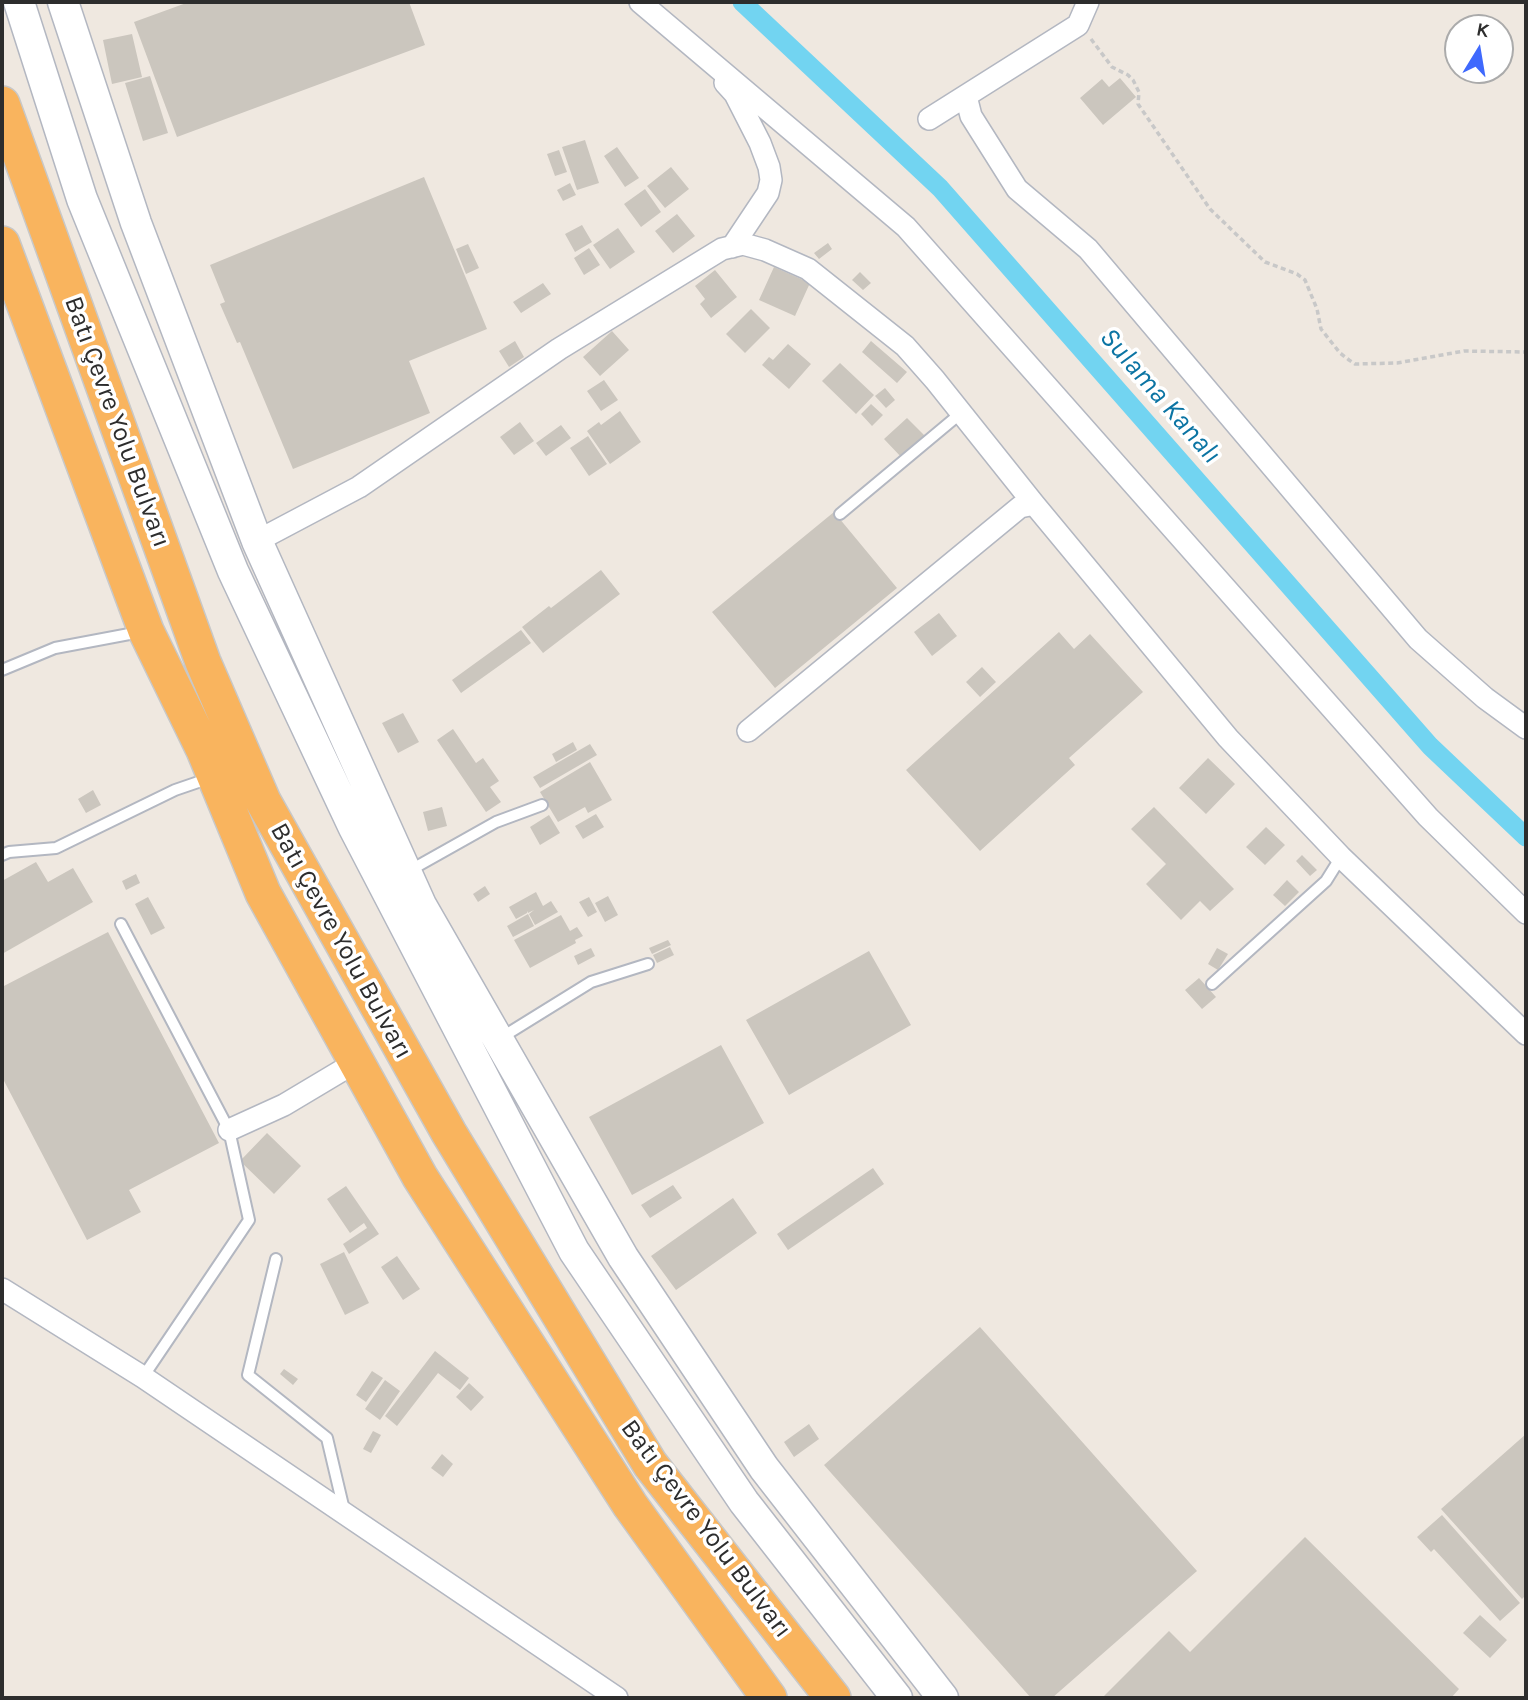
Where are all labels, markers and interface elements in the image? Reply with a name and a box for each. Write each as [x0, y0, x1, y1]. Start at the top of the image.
north arrow [1444, 14, 1514, 84]
text: K [1474, 18, 1491, 42]
street label: Batı Çevre Yolu Bulvarı [57, 292, 177, 552]
water label: Sulama Kanalı [1092, 321, 1228, 471]
street label: Batı Çevre Yolu Bulvarı [263, 817, 419, 1065]
street label: Batı Çevre Yolu Bulvarı [614, 1414, 798, 1644]

